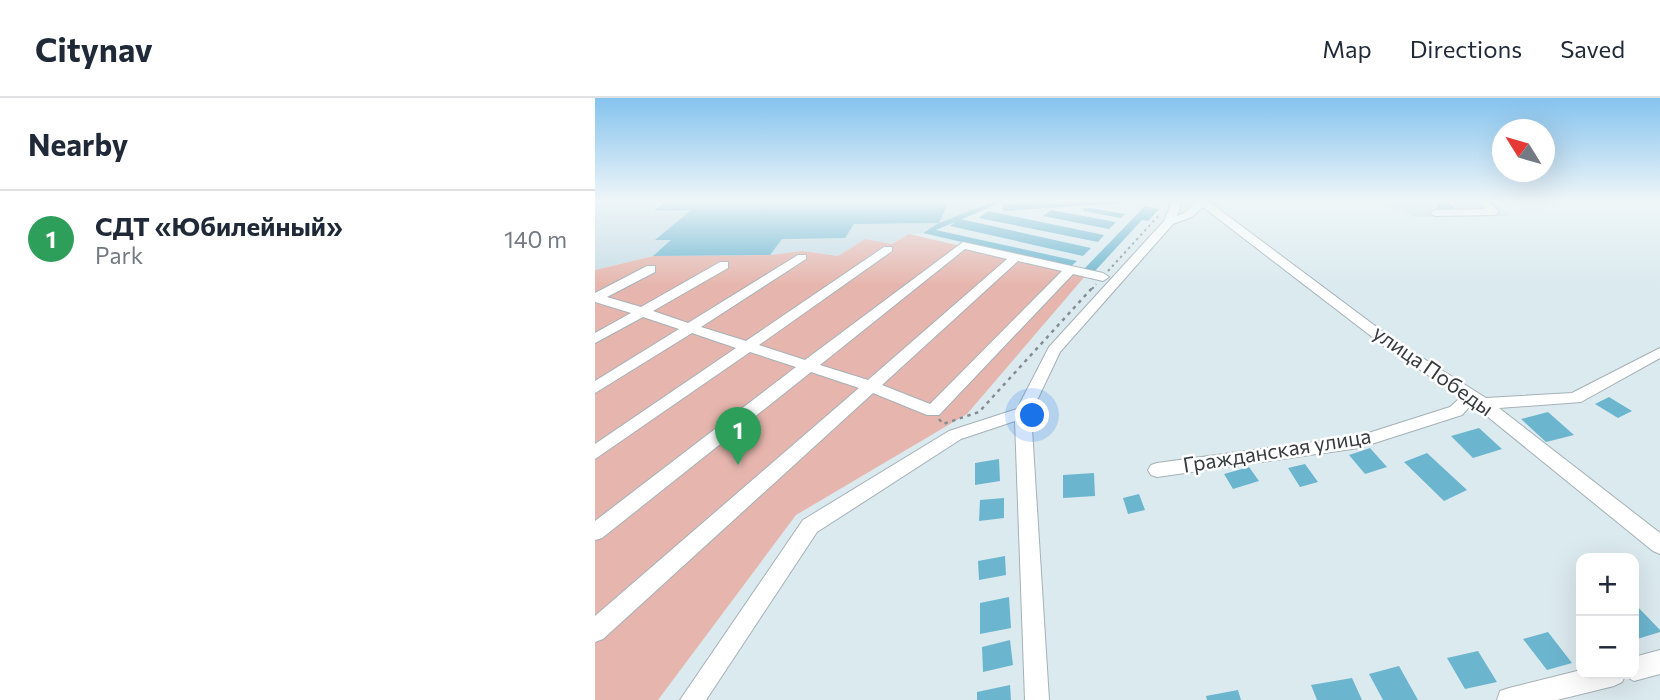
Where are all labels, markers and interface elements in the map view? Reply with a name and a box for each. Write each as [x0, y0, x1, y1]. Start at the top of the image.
text: Citynav [35, 28, 153, 69]
text: Map [1322, 34, 1372, 63]
text: Directions [1410, 34, 1522, 63]
text: Saved [1560, 34, 1625, 63]
north arrow [1492, 119, 1555, 182]
text: Nearby [28, 125, 128, 162]
text: СДТ «Юбилейный» [95, 210, 343, 241]
text: 1 [46, 225, 56, 253]
text: 140 m [504, 225, 567, 253]
text: Park [95, 241, 143, 269]
street label: улица Победы [1369, 319, 1499, 420]
your location [1015, 398, 1049, 432]
pin: 1 [715, 407, 761, 465]
street label: Гражданская улица [1181, 422, 1373, 477]
map controls [1576, 553, 1639, 679]
button: + [1576, 553, 1639, 616]
button: − [1576, 616, 1639, 679]

